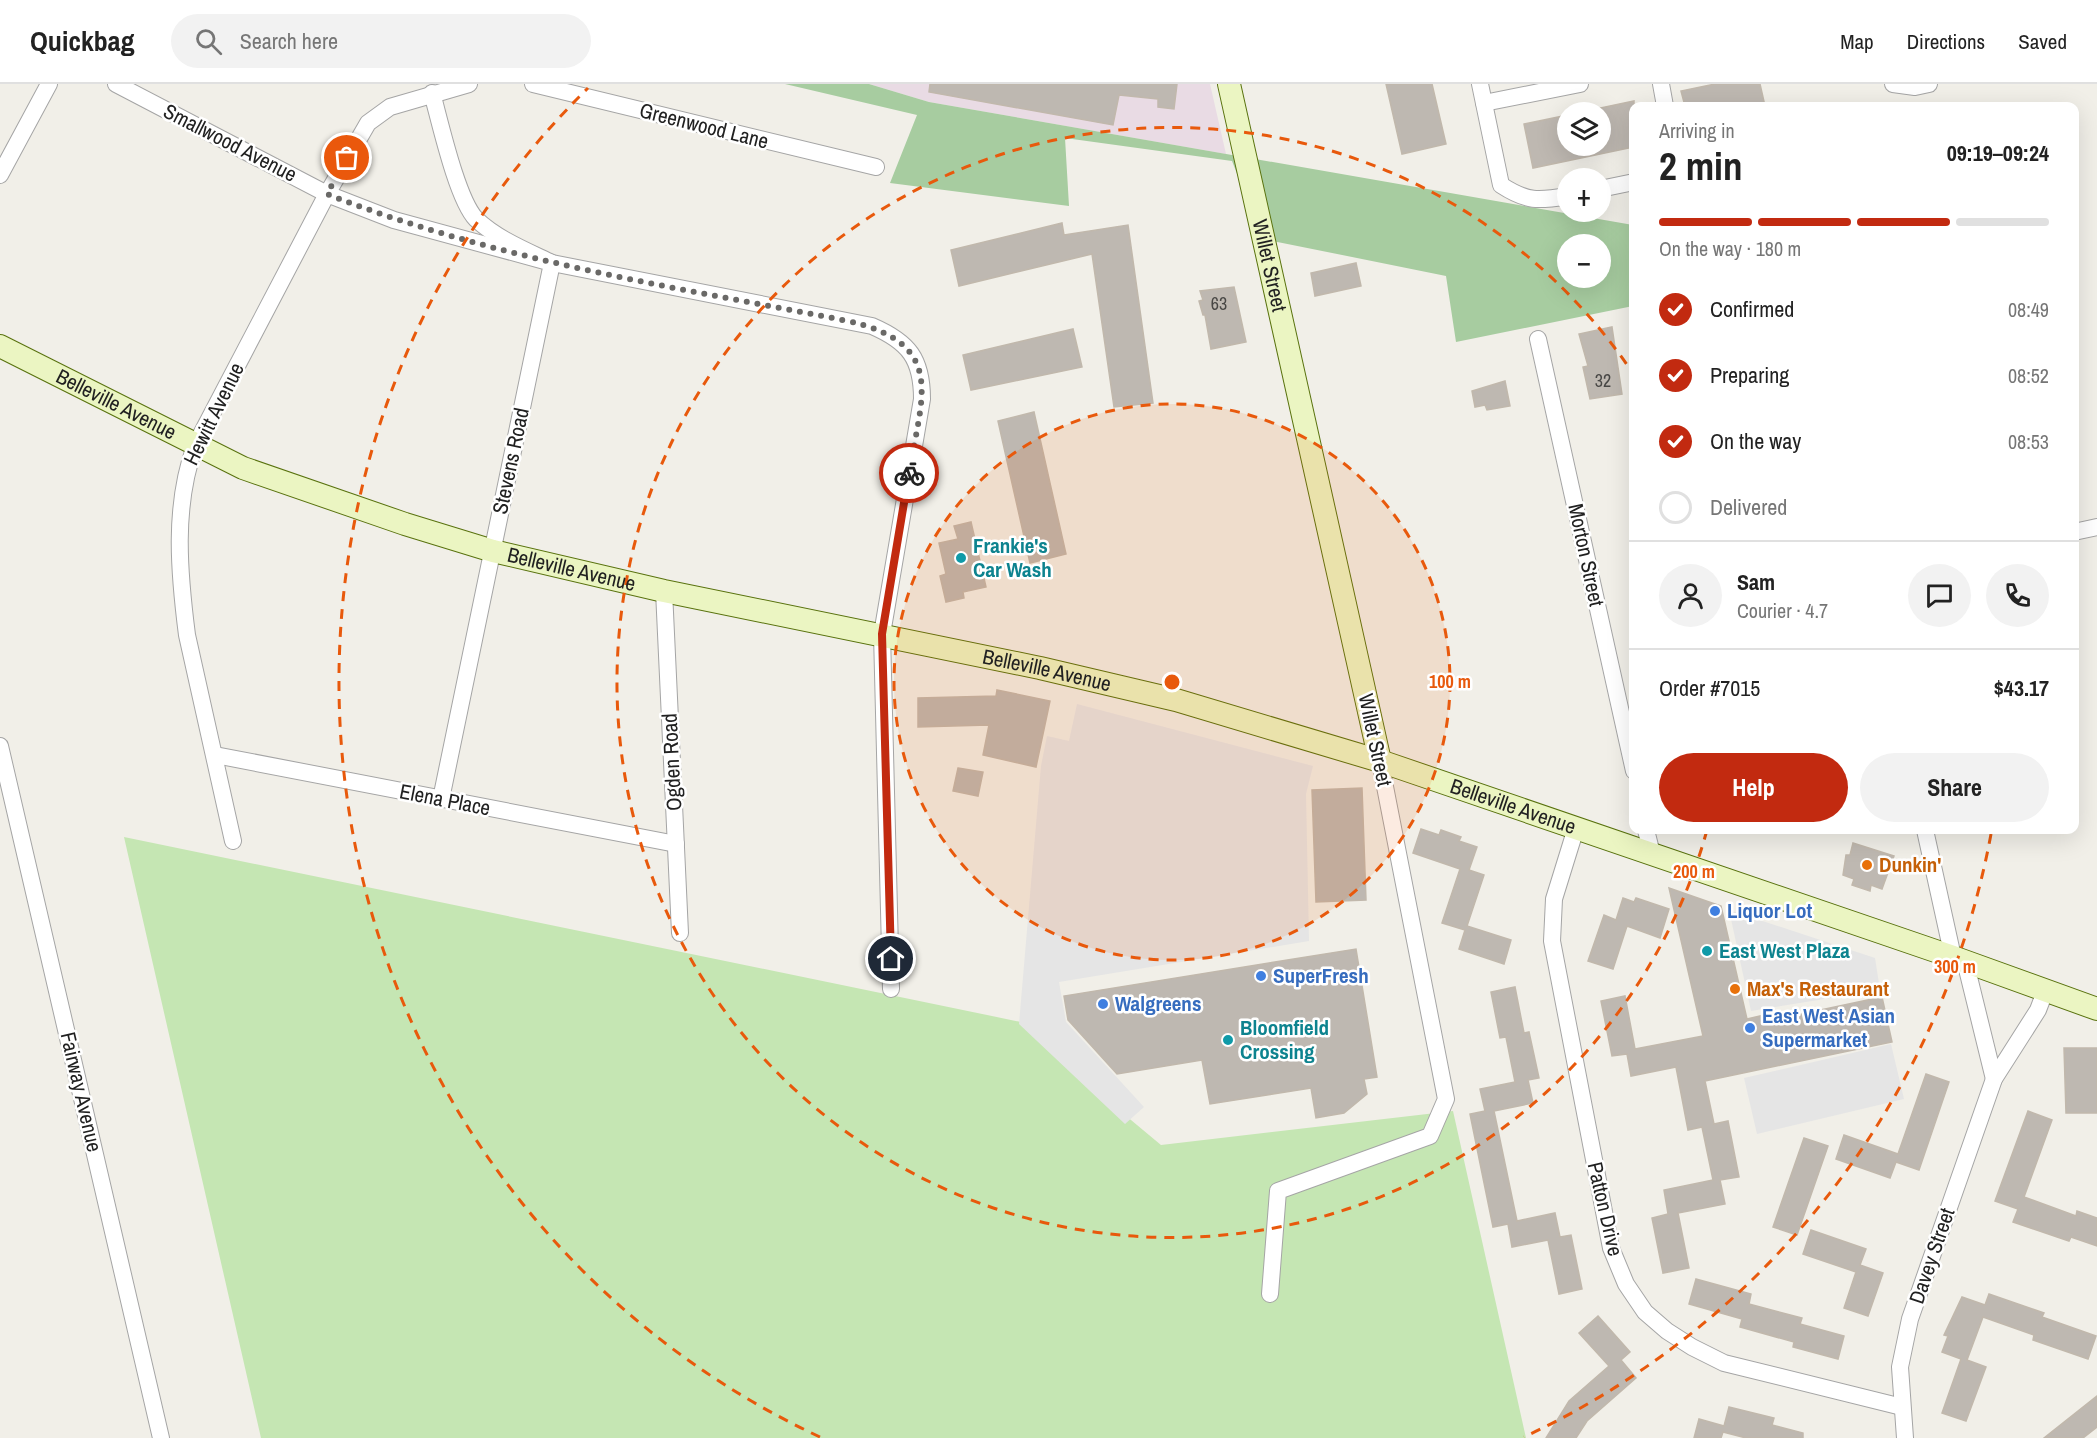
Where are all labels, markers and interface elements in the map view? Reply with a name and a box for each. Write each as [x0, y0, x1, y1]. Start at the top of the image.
search box [171, 14, 591, 68]
text: Quickbag [30, 22, 135, 60]
icon: search [192, 25, 225, 58]
text: Search here [240, 26, 338, 56]
text: Map [1840, 27, 1874, 56]
text: Directions [1907, 27, 1985, 56]
text: Saved [2018, 27, 2067, 56]
street label: Greenwood Lane [637, 95, 772, 156]
street label: Smallwood Avenue [159, 96, 302, 189]
map controls [1557, 102, 1611, 288]
button: layers [1557, 102, 1611, 156]
text: Arriving in [1659, 117, 1735, 144]
pin [321, 132, 372, 183]
text: 09:19–09:24 [1947, 138, 2049, 168]
text: 2 min [1659, 140, 1743, 192]
icon: bag [330, 141, 363, 174]
button: + [1557, 168, 1611, 222]
street label: Willet Street [1246, 216, 1294, 315]
button: − [1557, 234, 1611, 288]
text: On the way · 180 m [1659, 235, 1801, 262]
house number: 63 [1211, 291, 1227, 316]
icon: check [1659, 293, 1692, 326]
text: Confirmed [1710, 294, 1794, 324]
text: 08:49 [2008, 296, 2049, 323]
street label: Hewitt Avenue [176, 358, 251, 470]
icon: check [1659, 359, 1692, 392]
text: Preparing [1710, 360, 1789, 390]
street label: Belleville Avenue [51, 362, 181, 446]
text: 08:52 [2008, 362, 2049, 389]
house number: 32 [1595, 368, 1611, 393]
street label: Stevens Road [485, 405, 536, 517]
icon: check [1659, 425, 1692, 458]
text: On the way [1710, 426, 1801, 456]
text: 08:53 [2008, 428, 2049, 455]
courier [879, 443, 939, 503]
icon: bike [893, 457, 926, 490]
text: Delivered [1710, 492, 1787, 522]
street label: Morton Street [1561, 501, 1612, 609]
place label: Frankie's Car Wash [973, 531, 1052, 584]
street label: Belleville Avenue [505, 540, 639, 598]
marker: Frankie's Car Wash [954, 551, 968, 565]
button: person [1659, 564, 1722, 627]
button: chat [1908, 564, 1971, 627]
button: phone [1986, 564, 2049, 627]
text: Sam [1737, 567, 1775, 597]
text: Courier · 4.7 [1737, 597, 1828, 624]
street label: Belleville Avenue [980, 642, 1114, 698]
text: 100 m [1429, 669, 1471, 694]
centre of rings [1162, 672, 1182, 692]
text: Order #7015 [1659, 673, 1760, 703]
text: $43.17 [1994, 673, 2049, 703]
street label: Willet Street [1352, 691, 1399, 789]
street label: Ogden Road [654, 713, 689, 812]
button: Help [1659, 753, 1848, 822]
button: Share [1860, 753, 2049, 822]
street label: Belleville Avenue [1447, 771, 1580, 841]
street label: Elena Place [397, 777, 493, 823]
place label: Dunkin' [1879, 850, 1941, 879]
marker: Dunkin' [1860, 858, 1874, 872]
text: 200 m [1673, 859, 1715, 884]
place label: Liquor Lot [1727, 896, 1812, 925]
marker: Liquor Lot [1708, 904, 1722, 918]
pin [865, 933, 916, 984]
place label: East West Plaza [1719, 936, 1850, 965]
icon: home [874, 942, 907, 975]
marker: East West Plaza [1700, 944, 1714, 958]
text: 300 m [1934, 954, 1976, 979]
place label: SuperFresh [1273, 961, 1369, 990]
marker: SuperFresh [1254, 969, 1268, 983]
place label: Max's Restaurant [1747, 974, 1889, 1003]
marker: Max's Restaurant [1728, 982, 1742, 996]
place label: Walgreens [1115, 989, 1201, 1018]
marker: Walgreens [1096, 997, 1110, 1011]
place label: East West Asian Supermarket [1762, 1001, 1895, 1054]
place label: Bloomfield Crossing [1240, 1013, 1329, 1066]
marker: East West Asian Supermarket [1743, 1021, 1757, 1035]
street label: Fairway Avenue [54, 1029, 109, 1155]
marker: Bloomfield Crossing [1221, 1033, 1235, 1047]
street label: Patton Drive [1581, 1159, 1630, 1259]
street label: Davey Street [1902, 1204, 1962, 1308]

